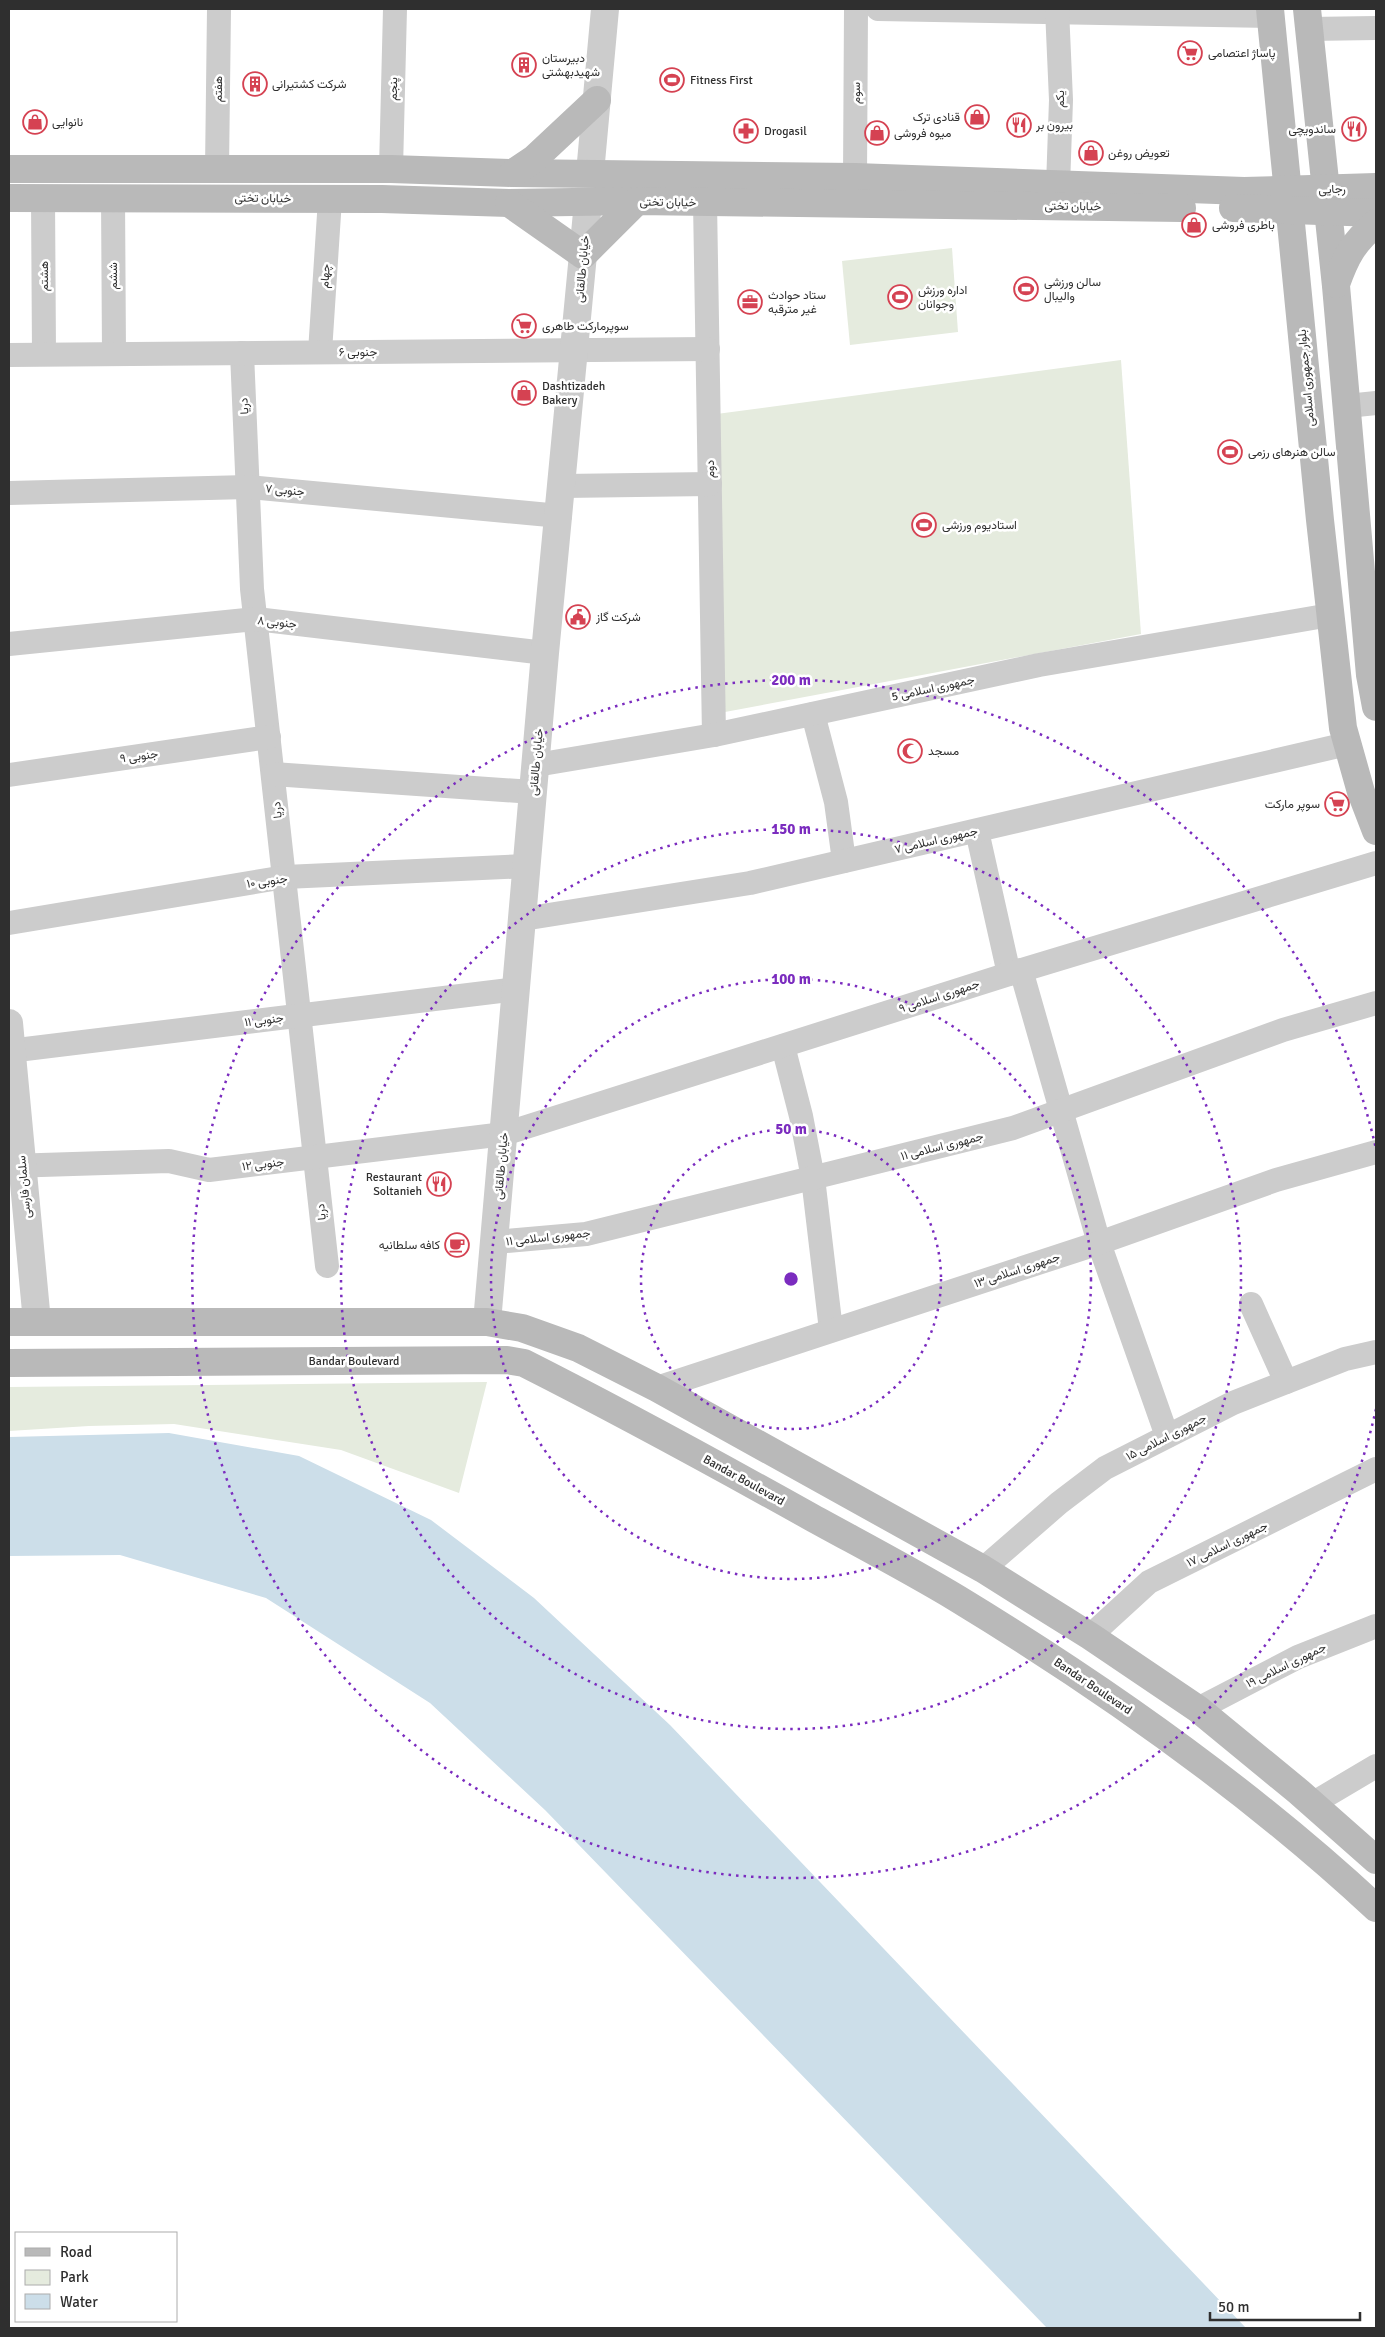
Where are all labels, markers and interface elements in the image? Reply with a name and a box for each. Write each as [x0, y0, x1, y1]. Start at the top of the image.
supermarket icon: پاساژ اعتصامی [1177, 40, 1203, 66]
place label: پاساژ اعتصامی [1208, 46, 1276, 61]
place label: دبیرستان شهیدبهشتی [542, 51, 600, 80]
building icon: دبیرستان شهیدبهشتی [511, 52, 537, 78]
sports icon: Fitness First [659, 67, 685, 93]
building icon: شرکت کشتیرانی [242, 71, 268, 97]
place label: Fitness First [690, 73, 753, 88]
street label: هفتم [211, 76, 226, 102]
place label: شرکت کشتیرانی [272, 77, 346, 92]
street label: پنجم [386, 77, 401, 101]
street label: سوم [849, 82, 864, 104]
street label: یکم [1053, 90, 1068, 108]
shop icon: قنادی ترک [964, 104, 990, 130]
shop icon: نانوایی [22, 109, 48, 135]
place label: قنادی ترک [913, 110, 960, 125]
restaurant icon: بیرون بر [1006, 112, 1032, 138]
place label: نانوایی [52, 115, 83, 130]
restaurant icon: ساندویچی [1341, 116, 1367, 142]
pharmacy icon: Drogasil [733, 118, 759, 144]
place label: بیرون بر [1035, 118, 1073, 133]
shop icon: میوه فروشی [864, 120, 890, 146]
place label: ساندویچی [1289, 122, 1336, 137]
place label: Drogasil [764, 124, 807, 139]
place label: میوه فروشی [894, 126, 952, 141]
shop icon: تعویض روغن [1078, 140, 1104, 166]
place label: تعویض روغن [1108, 146, 1170, 161]
street label: رجایی [1318, 182, 1346, 197]
street label: خیابان تختی [234, 191, 292, 206]
street label: خیابان تختی [639, 195, 697, 210]
street label: خیابان تختی [1044, 199, 1102, 214]
shop icon: باطری فروشی [1181, 212, 1207, 238]
place label: باطری فروشی [1212, 218, 1275, 233]
street label: خیابان طالقانی [572, 235, 593, 303]
street label: هشتم [37, 261, 52, 291]
street label: ششم [106, 262, 121, 290]
street label: چهام [317, 263, 334, 289]
place label: سالن ورزشی والیبال [1044, 275, 1101, 304]
sports icon: سالن ورزشی والیبال [1013, 276, 1039, 302]
place label: اداره ورزش وجوانان [918, 283, 967, 312]
sports icon: اداره ورزش وجوانان [887, 284, 913, 310]
place label: ستاد حوادث غیر مترقبه [768, 288, 826, 317]
office icon: ستاد حوادث غیر مترقبه [737, 289, 763, 315]
supermarket icon: سوپرمارکت طاهری [511, 313, 537, 339]
place label: سوپرمارکت طاهری [542, 319, 629, 334]
street label: بلوار جمهوری اسلامی [1295, 329, 1318, 427]
street label: ۶ جنوبی [339, 345, 377, 360]
place label: Dashtizadeh Bakery [542, 379, 605, 408]
shop icon: Dashtizadeh Bakery [511, 380, 537, 406]
street label: دریا [237, 397, 252, 415]
sports icon: سالن هنرهای رزمی [1217, 439, 1243, 465]
place label: سالن هنرهای رزمی [1248, 445, 1336, 460]
street label: دوم [703, 460, 718, 478]
street label: ۷ جنوبی [265, 481, 305, 500]
sports icon: استادیوم ورزشی [911, 512, 937, 538]
place label: استادیوم ورزشی [942, 518, 1017, 533]
public building icon: شرکت گاز [565, 604, 591, 630]
place label: شرکت گاز [595, 610, 641, 625]
street label: ۸ جنوبی [256, 613, 297, 632]
text: 200 m [771, 671, 811, 689]
street label: جمهوری اسلامی 5 [890, 672, 976, 705]
street label: خیابان طالقانی [526, 728, 547, 796]
mosque icon: مسجد [897, 738, 923, 764]
place label: مسجد [928, 744, 959, 759]
street label: ۹ جنوبی [119, 746, 159, 767]
supermarket icon: سوپر مارکت [1324, 791, 1350, 817]
place label: سوپر مارکت [1265, 797, 1320, 812]
street label: دریا [269, 801, 286, 819]
text: 150 m [771, 820, 811, 838]
street label: جمهوری اسلامی ۷ [893, 824, 979, 857]
street label: ۱۰ جنوبی [246, 871, 288, 892]
text: 100 m [771, 970, 811, 988]
street label: جمهوری اسلامی ۹ [897, 976, 981, 1017]
street label: ۱۱ جنوبی [244, 1011, 285, 1030]
text: 50 m [775, 1120, 807, 1138]
street label: جمهوری اسلامی ۱۱ [899, 1129, 985, 1164]
street label: خیابان طالقانی [491, 1132, 512, 1200]
street label: ۱۲ جنوبی [241, 1154, 285, 1175]
street label: سلمان فارسی [14, 1155, 35, 1219]
place label: Restaurant Soltanieh [366, 1170, 422, 1199]
restaurant icon: Restaurant Soltanieh [426, 1171, 452, 1197]
street label: دریا [313, 1202, 330, 1221]
street label: جمهوری اسلامی ۱۱ [505, 1226, 591, 1249]
cafe icon: کافه سلطانیه [444, 1232, 470, 1258]
place label: کافه سلطانیه [379, 1238, 440, 1253]
street label: جمهوری اسلامی ۱۳ [972, 1250, 1062, 1291]
centre of rings [782, 1270, 800, 1288]
street label: Bandar Boulevard [309, 1354, 399, 1369]
street label: جمهوری اسلامی ۱۵ [1123, 1411, 1209, 1464]
street label: Bandar Boulevard [700, 1452, 787, 1509]
street label: جمهوری اسلامی ۱۷ [1184, 1518, 1270, 1571]
street label: جمهوری اسلامی ۱۹ [1244, 1640, 1329, 1691]
street label: Bandar Boulevard [1051, 1655, 1135, 1718]
legend [15, 2232, 178, 2322]
text: Road [60, 2243, 92, 2261]
text: Park [60, 2268, 89, 2286]
scale bar [1210, 2290, 1360, 2322]
text: Water [60, 2293, 98, 2311]
text: 50 m [1218, 2298, 1249, 2316]

